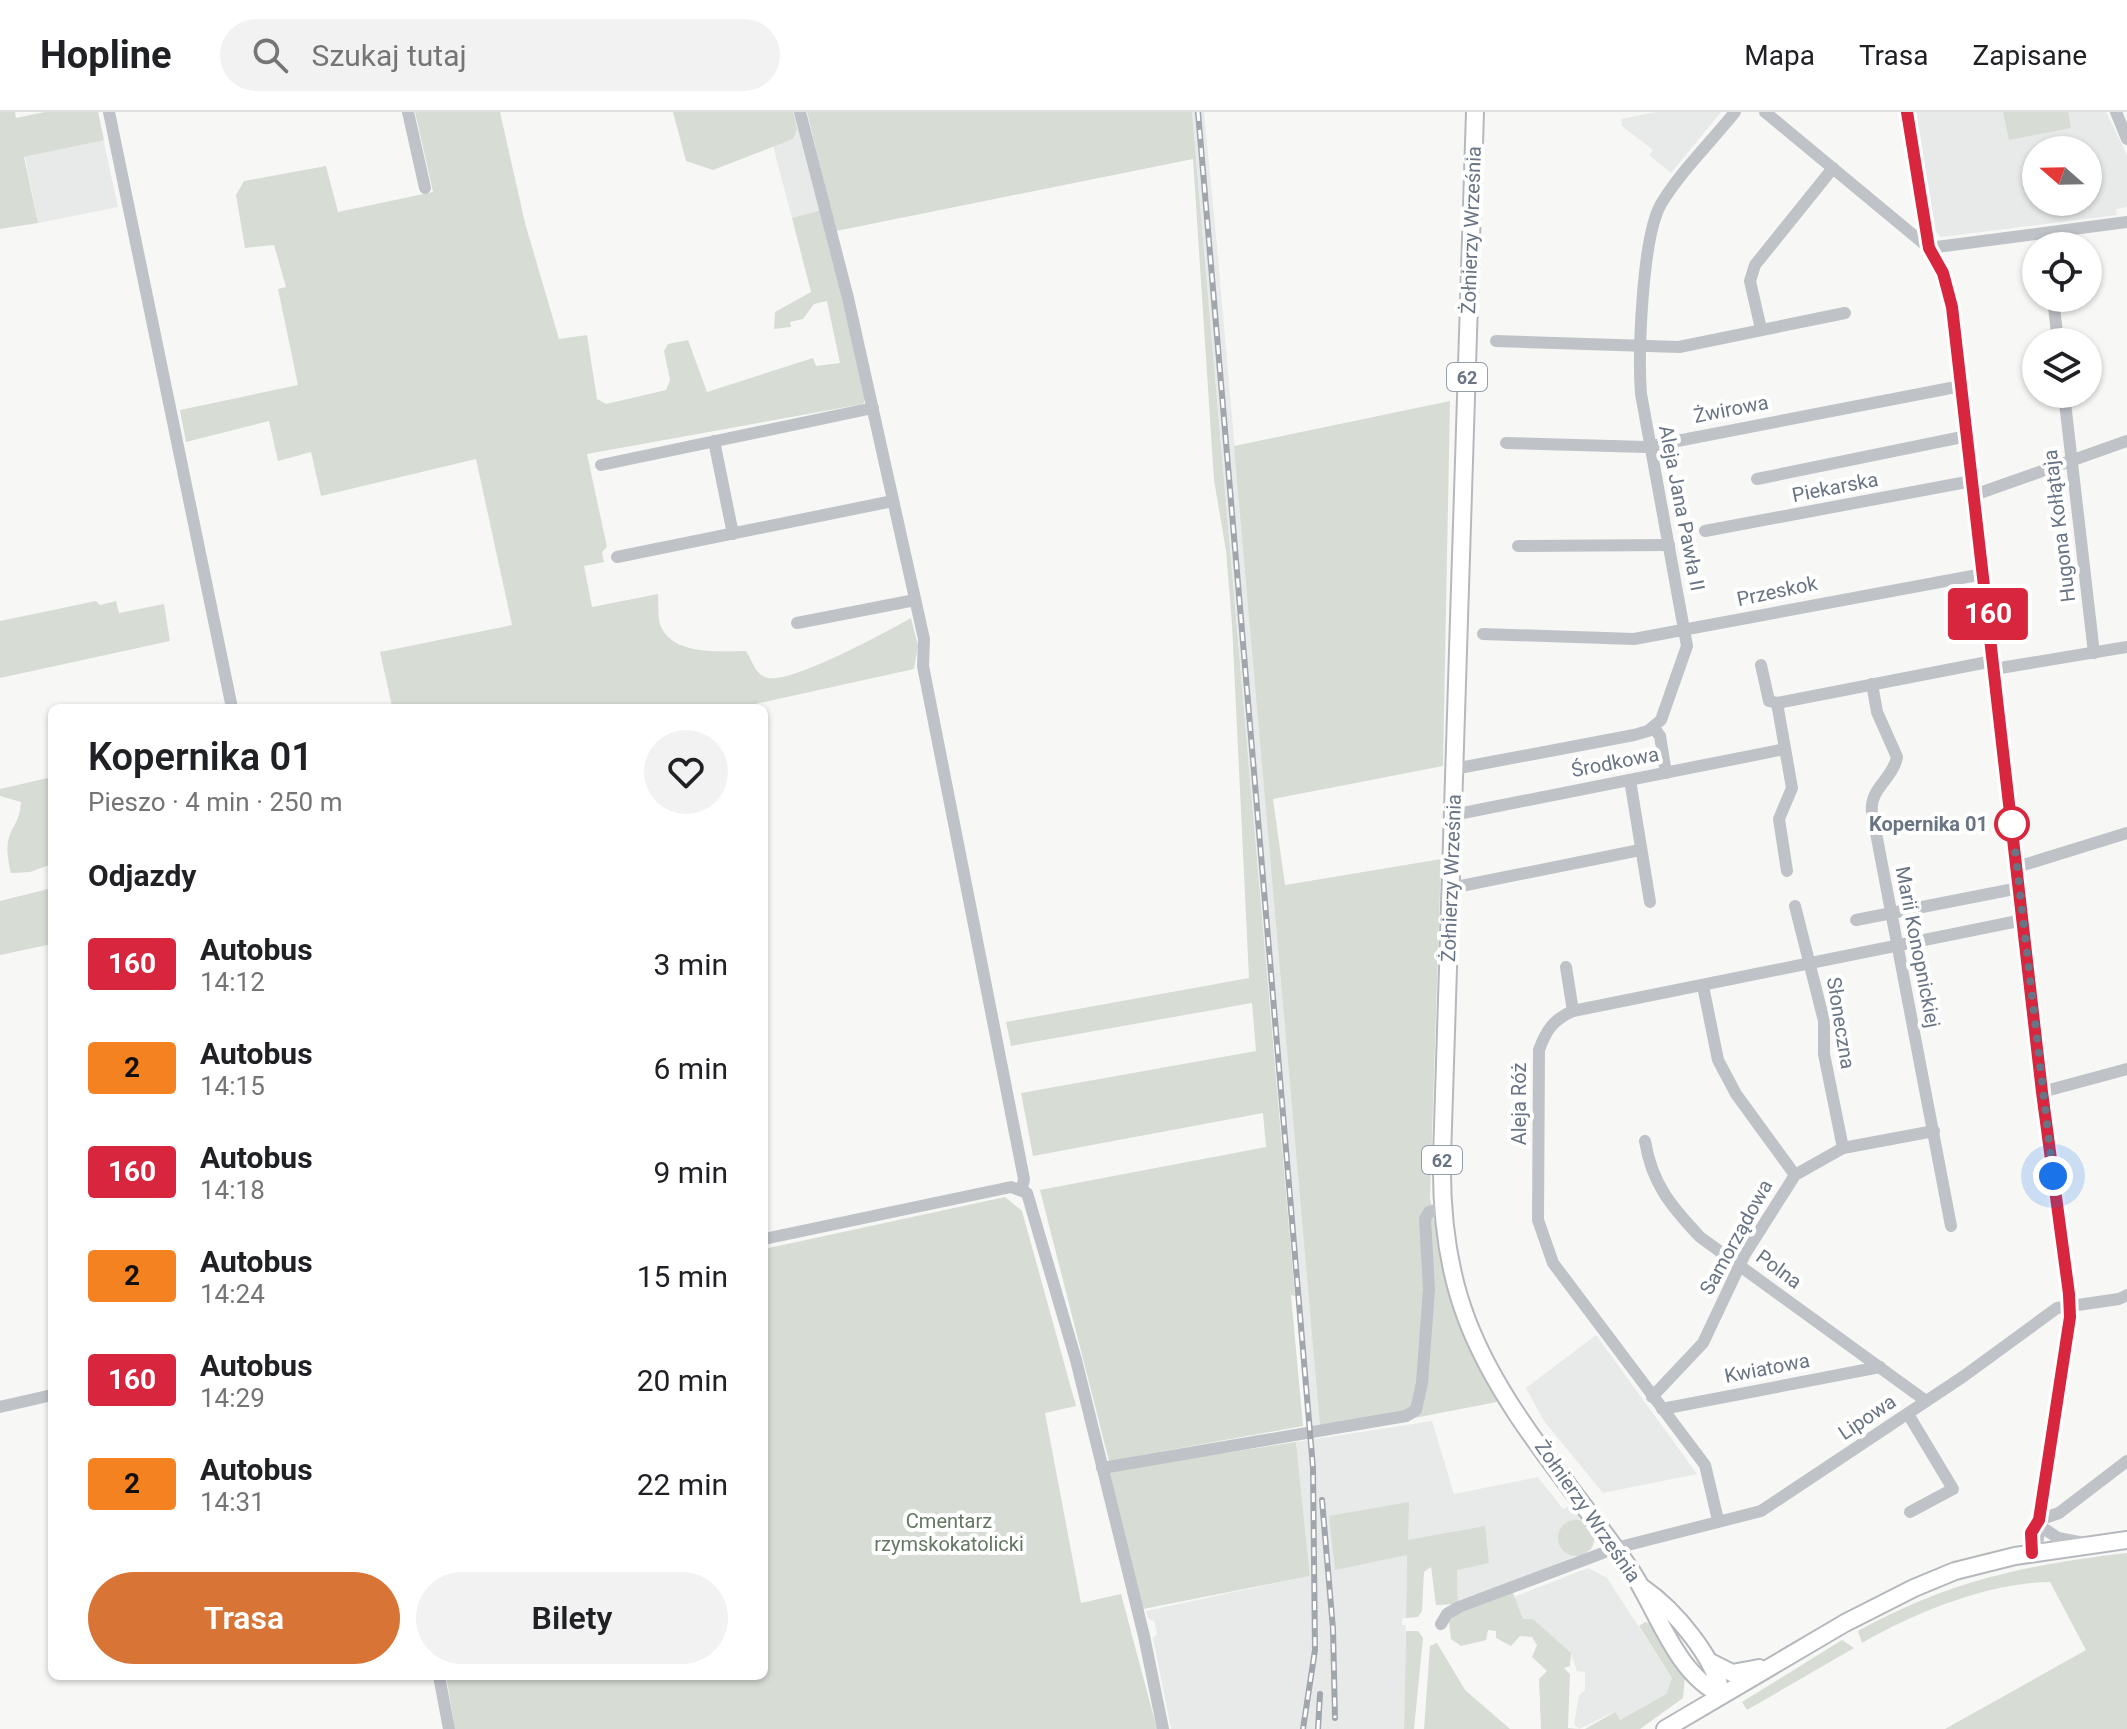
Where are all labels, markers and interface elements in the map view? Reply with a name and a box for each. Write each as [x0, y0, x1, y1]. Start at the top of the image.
search box [220, 19, 780, 91]
text: Hopline [40, 33, 172, 77]
icon: search [248, 33, 292, 77]
text: Szukaj tutaj [312, 38, 467, 73]
text: Mapa [1744, 39, 1815, 72]
text: Trasa [1859, 39, 1928, 72]
text: Zapisane [1972, 39, 2087, 72]
north arrow [2022, 136, 2102, 216]
map controls [2022, 136, 2102, 408]
street label: Żołnierzy Września [1456, 146, 1486, 314]
button: locate [2022, 232, 2102, 312]
button: layers [2022, 328, 2102, 408]
road number: 62 [1447, 363, 1487, 391]
street label: Żwirowa [1692, 390, 1770, 428]
street label: Aleja Jana Pawła II [1654, 423, 1710, 593]
street label: Hugona Kołłątaja [2038, 448, 2080, 604]
street label: Piekarska [1790, 467, 1880, 507]
street label: Przeskok [1735, 571, 1820, 611]
line badge: 160 [1942, 588, 2034, 640]
text: 160 [1964, 597, 2012, 630]
button: heart [644, 730, 728, 814]
text: Kopernika 01 [88, 735, 313, 779]
street label: Środkowa [1569, 742, 1661, 782]
text: Pieszo · 4 min · 250 m [88, 787, 342, 817]
street label: Żołnierzy Września [1436, 794, 1466, 962]
marker: Kopernika 01 [1995, 807, 2029, 841]
place label: Kopernika 01 [1869, 812, 1988, 836]
text: Odjazdy [88, 858, 196, 893]
street label: Marii Konopnickiej [1891, 864, 1945, 1030]
text: Autobus [200, 932, 313, 967]
text: 160 [108, 947, 156, 980]
text: 3 min [654, 947, 728, 982]
text: 14:12 [200, 967, 265, 997]
street label: Słoneczna [1822, 975, 1860, 1071]
text: Autobus [200, 1036, 313, 1071]
text: 2 [124, 1051, 140, 1084]
text: 6 min [654, 1051, 728, 1086]
street label: Aleja Róż [1507, 1063, 1531, 1145]
text: 14:15 [200, 1071, 265, 1101]
text: Autobus [200, 1140, 313, 1175]
road number: 62 [1422, 1146, 1462, 1174]
text: 160 [108, 1155, 156, 1188]
text: 9 min [654, 1155, 728, 1190]
your location [2033, 1156, 2073, 1196]
text: 14:18 [200, 1175, 265, 1205]
street label: Samorządowa [1695, 1175, 1777, 1299]
text: Autobus [200, 1244, 313, 1279]
street label: Polna [1751, 1244, 1807, 1294]
text: 2 [124, 1259, 140, 1292]
text: 15 min [637, 1259, 728, 1294]
text: 14:24 [200, 1279, 265, 1309]
text: Autobus [200, 1348, 313, 1383]
street label: Kwiatowa [1722, 1348, 1812, 1388]
text: 160 [108, 1363, 156, 1396]
text: 20 min [637, 1363, 728, 1398]
text: 14:29 [200, 1383, 265, 1413]
street label: Lipowa [1834, 1389, 1900, 1445]
street label: Żołnierzy Września [1530, 1435, 1646, 1587]
text: Autobus [200, 1452, 313, 1487]
text: 2 [124, 1467, 140, 1500]
text: 22 min [637, 1467, 728, 1502]
text: 14:31 [200, 1487, 265, 1517]
park label: Cmentarz rzymskokatolicki [874, 1509, 1024, 1556]
button: Trasa [88, 1572, 400, 1664]
button: Bilety [416, 1572, 728, 1664]

